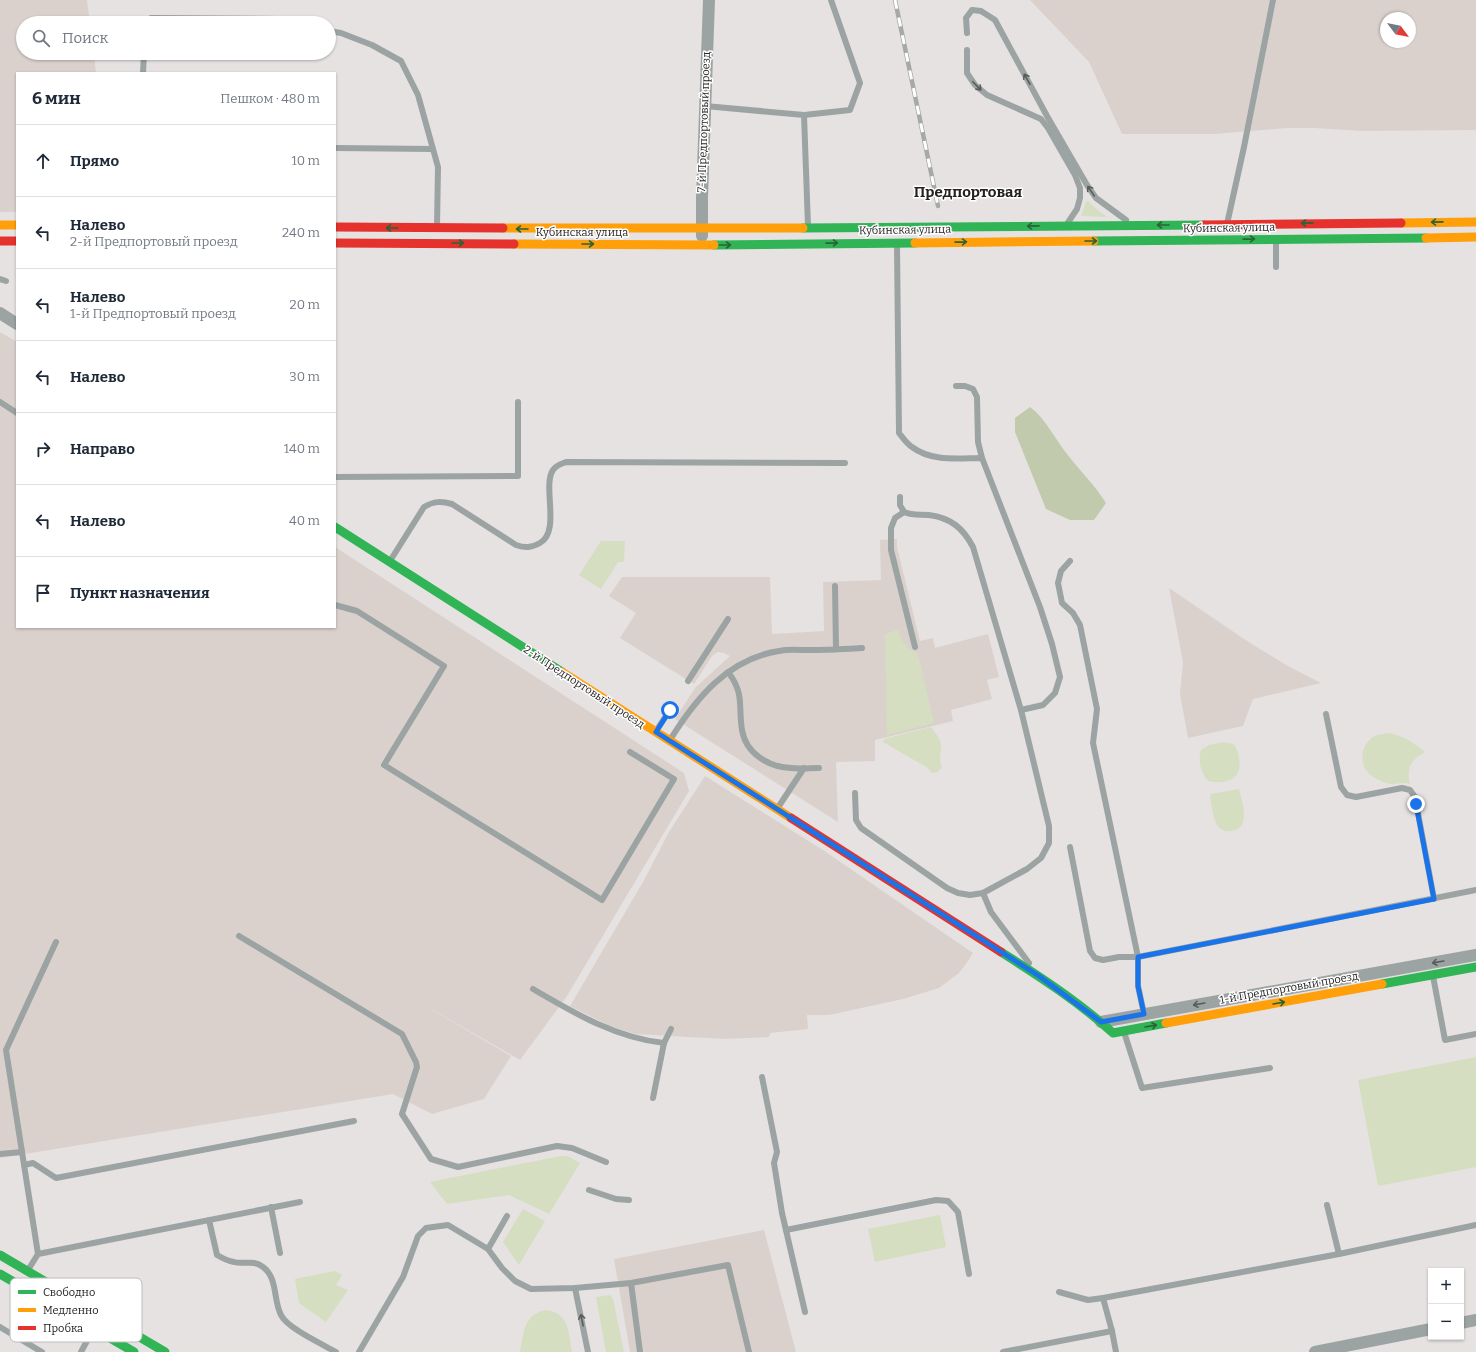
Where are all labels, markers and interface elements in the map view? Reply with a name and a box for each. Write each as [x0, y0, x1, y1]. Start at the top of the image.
north arrow [1380, 12, 1416, 48]
search box [16, 16, 336, 60]
icon: search [30, 27, 52, 49]
text: Поиск [62, 29, 108, 47]
street label: 7-й Предпортовый проезд [695, 51, 713, 193]
one-way arrow [1022, 73, 1030, 85]
one-way arrow [973, 81, 982, 91]
text: 6 мин [32, 88, 81, 109]
text: Пешком · 480 m [220, 91, 320, 106]
icon: ahead [32, 150, 54, 172]
text: Прямо [70, 152, 119, 170]
text: 10 m [291, 153, 320, 168]
district label: Предпортовая [914, 183, 1023, 201]
one-way arrow [1087, 186, 1095, 197]
text: Налево [70, 216, 125, 234]
one-way arrow [1431, 218, 1444, 226]
one-way arrow [1301, 219, 1314, 227]
one-way arrow [1157, 221, 1170, 228]
street label: Кубинская улица [1183, 221, 1275, 235]
icon: left [32, 222, 54, 244]
one-way arrow [1027, 222, 1040, 229]
street label: Кубинская улица [859, 223, 951, 237]
one-way arrow [386, 224, 399, 232]
text: 240 m [282, 225, 320, 240]
one-way arrow [516, 225, 529, 232]
street label: Кубинская улица [536, 226, 628, 239]
text: 2-й Предпортовый проезд [70, 234, 238, 249]
one-way arrow [1242, 235, 1255, 243]
one-way arrow [1084, 237, 1097, 245]
one-way arrow [954, 238, 967, 246]
one-way arrow [451, 239, 464, 247]
one-way arrow [581, 240, 594, 248]
one-way arrow [825, 240, 838, 247]
one-way arrow [718, 241, 731, 249]
text: Налево [70, 288, 125, 306]
icon: left [32, 294, 54, 316]
text: 20 m [290, 297, 320, 312]
text: 1-й Предпортовый проезд [70, 306, 236, 321]
icon: left [32, 366, 54, 388]
text: Налево [70, 368, 125, 386]
text: 30 m [289, 369, 320, 384]
icon: right [32, 438, 54, 460]
text: Направо [70, 440, 135, 458]
text: 140 m [284, 441, 320, 456]
icon: left [32, 510, 54, 532]
text: Налево [70, 512, 125, 530]
text: 40 m [289, 513, 320, 528]
icon: arrive [32, 582, 54, 604]
text: Пункт назначения [70, 584, 210, 602]
street label: 2-й Предпортовый проезд [521, 643, 647, 731]
route start [661, 701, 679, 719]
route end [1407, 795, 1425, 813]
one-way arrow [1431, 958, 1444, 966]
street label: 1-й Предпортовый проезд [1219, 969, 1360, 1007]
one-way arrow [1272, 998, 1285, 1006]
one-way arrow [1193, 1000, 1206, 1008]
one-way arrow [1144, 1022, 1157, 1030]
map controls [1428, 1268, 1464, 1340]
button: + [1428, 1268, 1464, 1304]
legend [10, 1278, 142, 1342]
text: Свободно [43, 1286, 95, 1299]
text: Медленно [43, 1304, 99, 1317]
button: − [1428, 1304, 1464, 1340]
one-way arrow [577, 1314, 585, 1327]
text: Пробка [43, 1322, 83, 1335]

